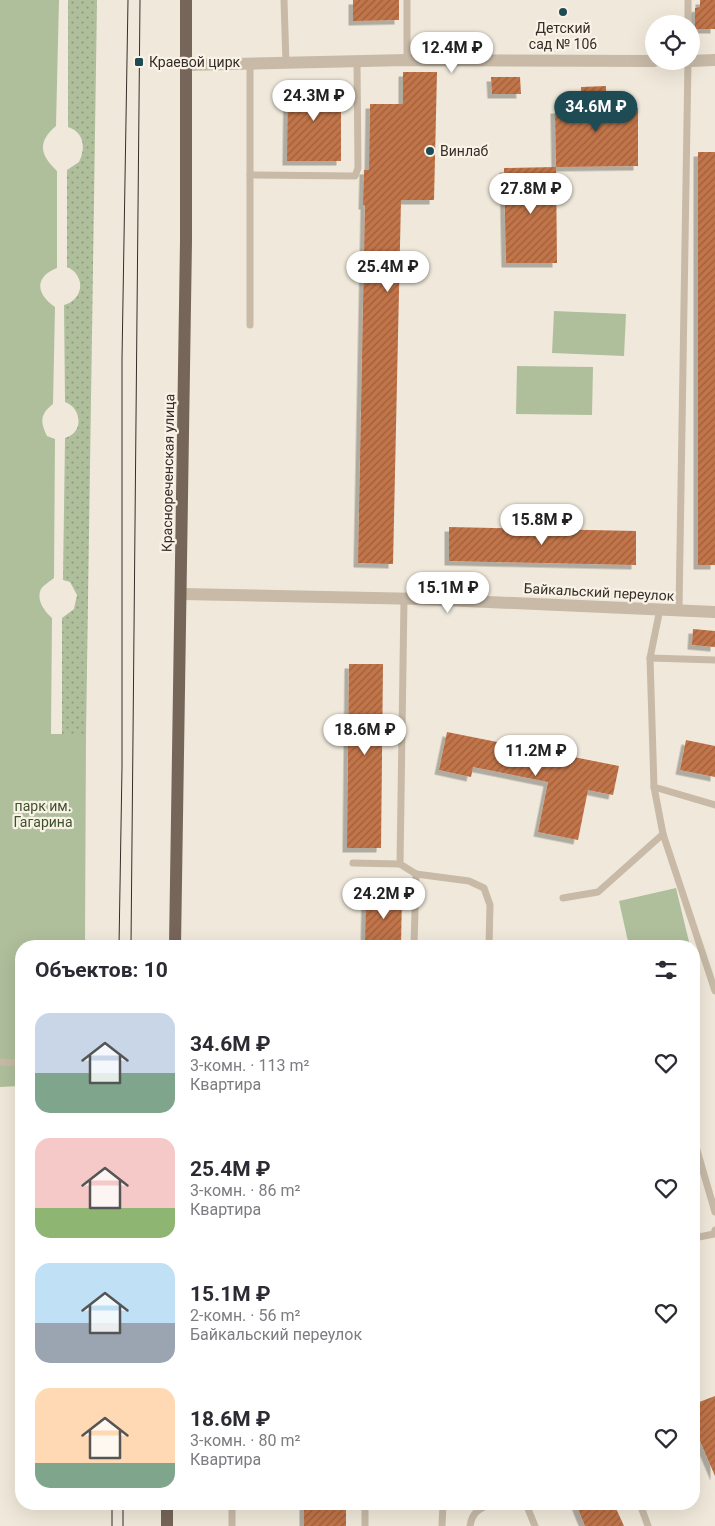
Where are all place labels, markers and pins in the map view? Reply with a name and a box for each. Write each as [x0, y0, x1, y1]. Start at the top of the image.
marker: Детский сад № 106 [557, 6, 569, 18]
place label: Детский сад № 106 [529, 20, 597, 52]
pin: 12.4M ₽ [406, 32, 498, 74]
place label: Краевой цирк [149, 54, 241, 70]
marker: Краевой цирк [133, 56, 145, 68]
pin: 24.3M ₽ [268, 80, 360, 122]
pin: 34.6M ₽ [550, 90, 642, 133]
place label: Винлаб [440, 143, 489, 159]
marker: Винлаб [424, 145, 436, 157]
pin: 27.8M ₽ [485, 172, 577, 215]
pin: 25.4M ₽ [342, 250, 434, 293]
pin: 15.8M ₽ [496, 504, 588, 546]
pin: 15.1M ₽ [402, 572, 494, 614]
pin: 18.6M ₽ [319, 714, 411, 756]
pin: 11.2M ₽ [490, 734, 582, 777]
pin: 24.2M ₽ [338, 878, 430, 920]

